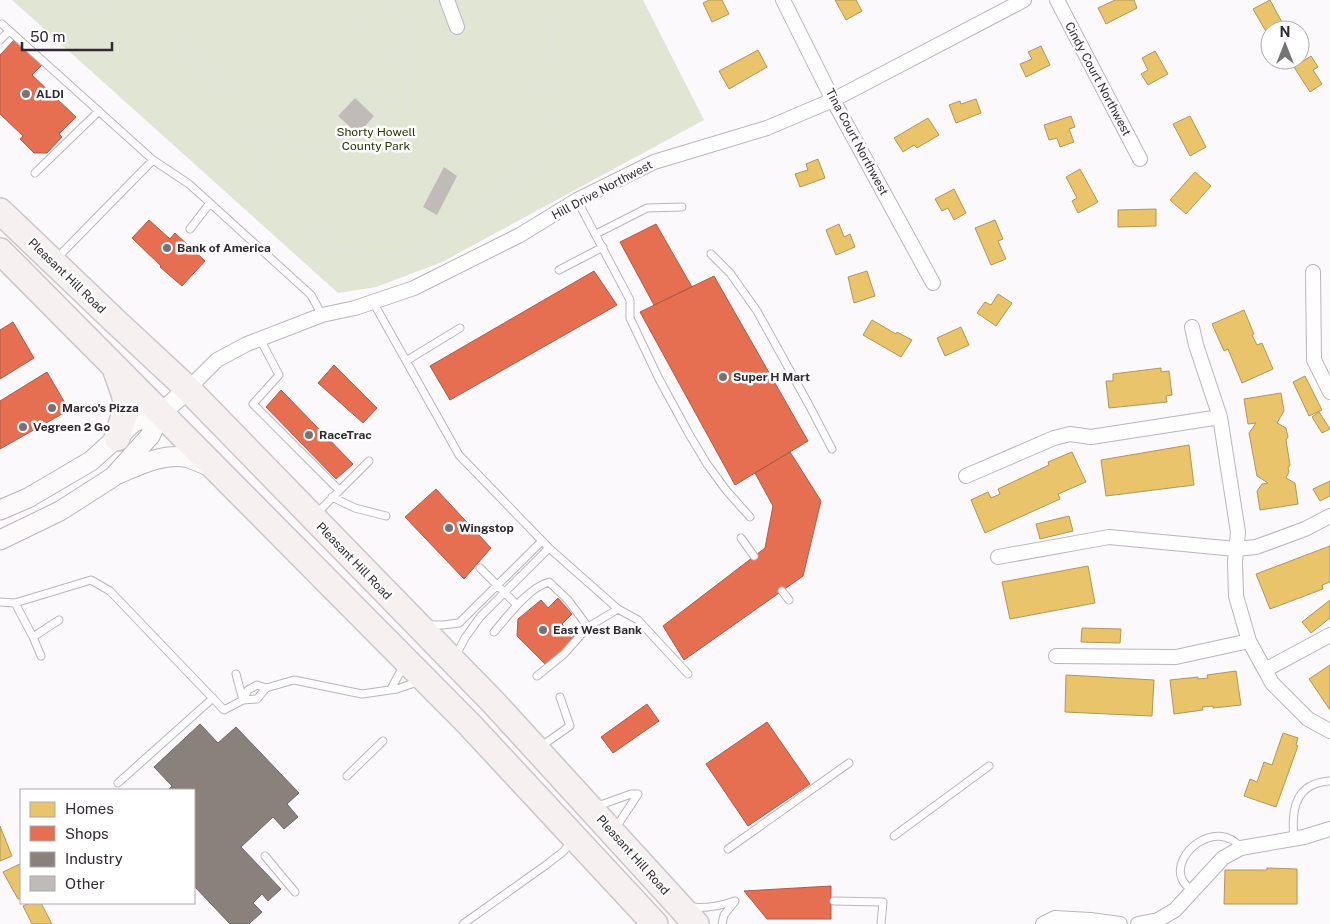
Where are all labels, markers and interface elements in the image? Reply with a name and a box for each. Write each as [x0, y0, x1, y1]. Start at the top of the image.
scale bar [22, 20, 112, 52]
street label: Cindy Court Northwest [1062, 20, 1134, 139]
north arrow [1260, 20, 1310, 70]
text: N [1280, 24, 1290, 40]
text: 50 m [30, 28, 65, 45]
street label: Tina Court Northwest [823, 86, 891, 198]
place label: ALDI [36, 87, 64, 101]
marker: ALDI [20, 88, 32, 100]
park label: Shorty Howell County Park [336, 125, 416, 153]
street label: Hill Drive Northwest [549, 157, 655, 222]
street label: Pleasant Hill Road [25, 236, 109, 316]
place label: Bank of America [177, 241, 271, 255]
marker: Bank of America [161, 242, 173, 254]
place label: Super H Mart [733, 370, 810, 384]
marker: Super H Mart [717, 371, 729, 383]
place label: Marco's Pizza [62, 401, 139, 415]
marker: Marco's Pizza [46, 402, 58, 414]
place label: Vegreen 2 Go [33, 420, 110, 434]
marker: Vegreen 2 Go [17, 421, 29, 433]
place label: RaceTrac [319, 428, 372, 442]
marker: RaceTrac [303, 429, 315, 441]
street label: Pleasant Hill Road [314, 519, 394, 603]
place label: Wingstop [459, 521, 514, 535]
marker: Wingstop [443, 522, 455, 534]
place label: East West Bank [553, 623, 642, 637]
marker: East West Bank [537, 624, 549, 636]
legend [20, 789, 195, 904]
text: Homes [65, 800, 114, 817]
street label: Pleasant Hill Road [594, 812, 672, 898]
text: Shops [65, 825, 109, 842]
text: Industry [65, 850, 123, 867]
text: Other [65, 875, 105, 892]

